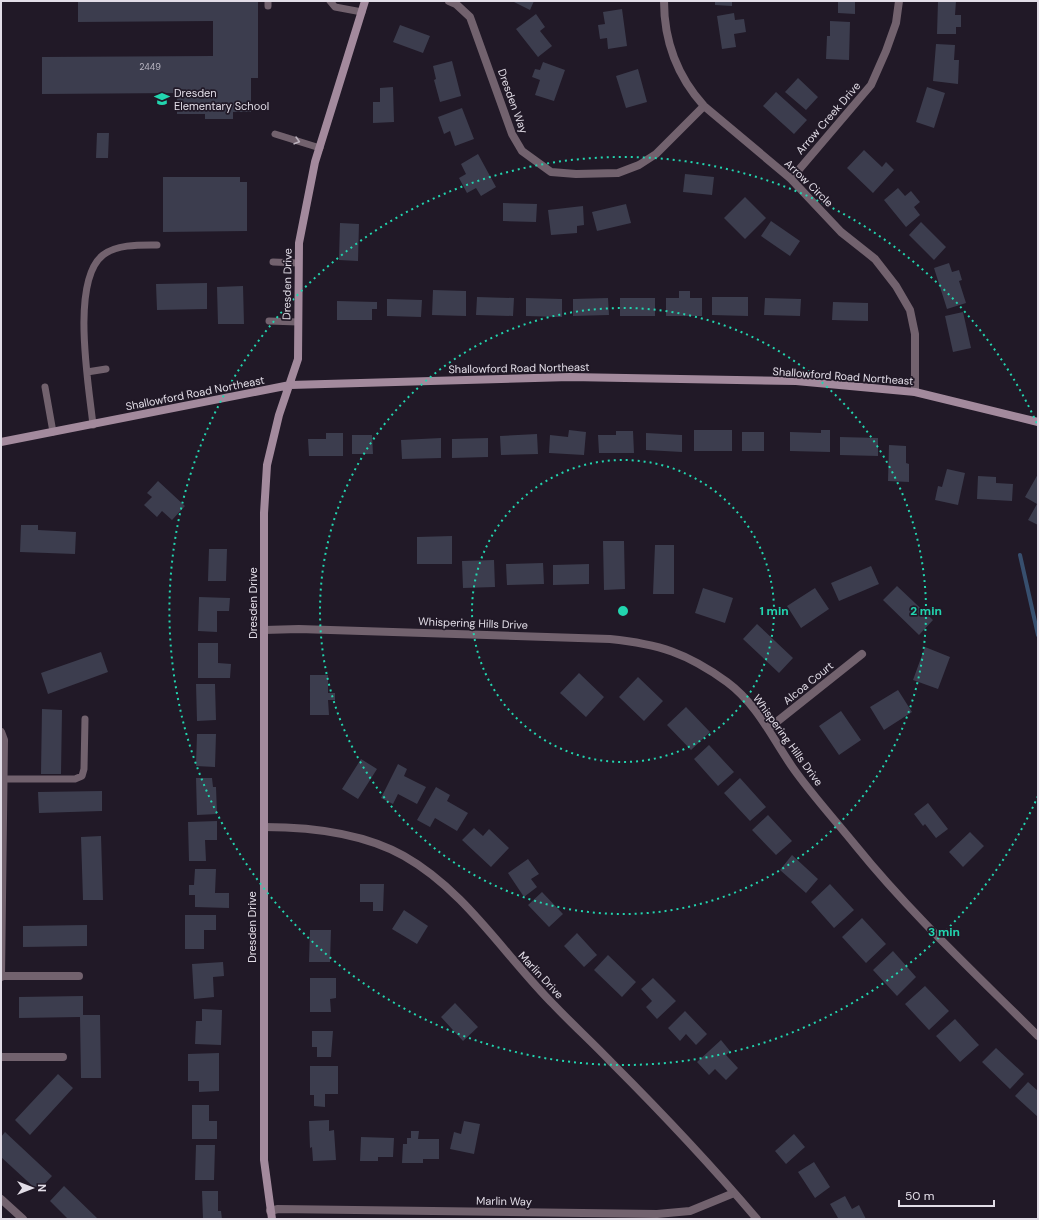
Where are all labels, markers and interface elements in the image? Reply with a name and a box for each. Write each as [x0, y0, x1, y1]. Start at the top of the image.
house number: 2449 [139, 61, 161, 73]
street label: Dresden Way [495, 67, 531, 135]
street label: Arrow Creek Drive [793, 79, 863, 157]
place label: Dresden Elementary School [174, 86, 269, 113]
school or university icon: Dresden Elementary School [153, 90, 171, 108]
one-way arrow [294, 136, 301, 145]
street label: Arrow Circle [782, 156, 836, 210]
street label: Dresden Drive [279, 248, 295, 320]
street label: Shallowford Road Northeast [448, 360, 590, 376]
street label: Shallowford Road Northeast [772, 364, 914, 388]
street label: Shallowford Road Northeast [124, 373, 266, 413]
street label: Dresden Drive [246, 567, 260, 639]
text: 1 min [759, 603, 789, 619]
text: 2 min [910, 603, 942, 619]
centre of rings [616, 604, 630, 618]
street label: Whispering Hills Drive [418, 614, 528, 632]
street label: Alcoa Court [780, 658, 836, 708]
street label: Whispering Hills Drive [750, 691, 826, 789]
street label: Dresden Drive [245, 891, 259, 963]
text: 3 min [928, 924, 960, 940]
street label: Marlin Drive [516, 948, 566, 1002]
north arrow [12, 1168, 52, 1208]
scale bar [899, 1182, 994, 1208]
text: N [35, 1184, 49, 1192]
text: 50 m [905, 1188, 934, 1204]
street label: Marlin Way [476, 1194, 532, 1208]

